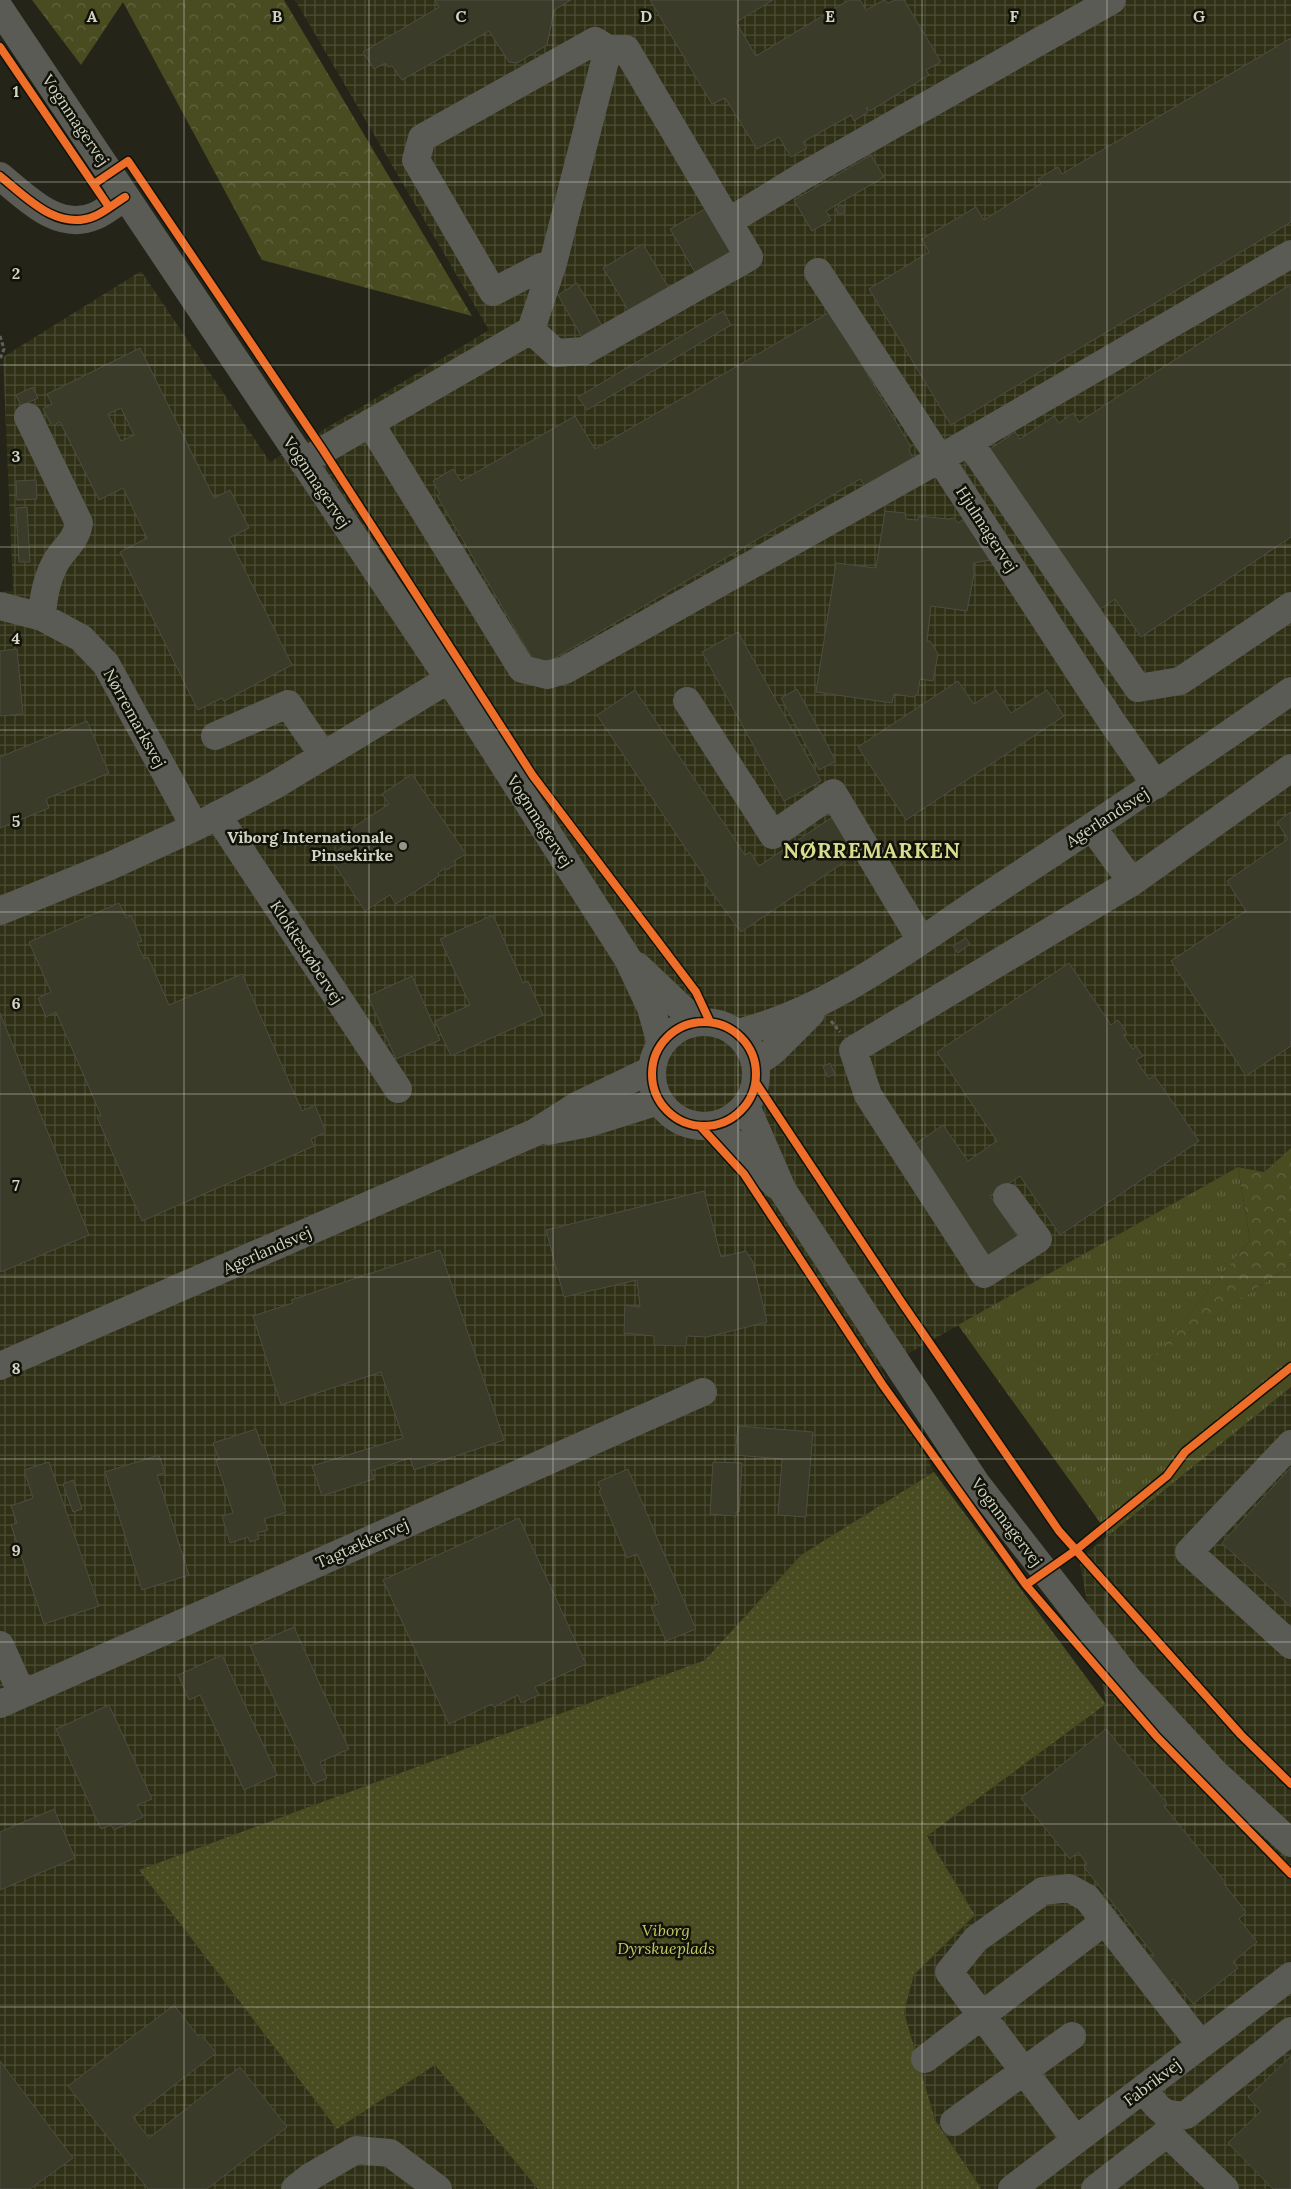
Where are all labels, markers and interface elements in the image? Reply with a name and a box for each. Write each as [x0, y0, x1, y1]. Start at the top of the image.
text: A [87, 6, 98, 26]
text: B [272, 6, 283, 26]
text: C [455, 6, 467, 26]
text: D [640, 6, 652, 26]
text: E [825, 6, 835, 26]
text: F [1009, 6, 1019, 26]
text: G [1193, 6, 1205, 26]
street label: Vognmagervej [38, 70, 114, 169]
text: 1 [13, 81, 19, 101]
text: 2 [12, 263, 20, 283]
street label: Vognmagervej [279, 432, 355, 531]
text: 3 [12, 446, 21, 466]
street label: Hjulmagervej [952, 482, 1022, 576]
text: 4 [12, 628, 21, 648]
street label: Nørremarksvej [100, 665, 170, 771]
street label: Vognmagervej [502, 770, 577, 871]
street label: Agerlandsvej [1061, 783, 1152, 852]
text: 5 [12, 811, 21, 831]
place label: Viborg Internationale Pinsekirke [227, 827, 393, 865]
district label: NØRREMARKEN [783, 837, 961, 864]
marker: Viborg Internationale Pinsekirke [397, 840, 409, 852]
street label: Klokkestøbervej [266, 897, 348, 1007]
text: 6 [11, 993, 21, 1013]
text: 7 [12, 1175, 20, 1195]
street label: Agerlandsvej [219, 1222, 314, 1279]
text: 8 [11, 1358, 21, 1378]
street label: Vognmagervej [967, 1473, 1047, 1570]
street label: Tagtækkervej [313, 1514, 411, 1572]
text: 9 [11, 1540, 21, 1560]
park label: Viborg Dyrskueplads [617, 1920, 715, 1958]
street label: Fabrikvej [1119, 2054, 1185, 2110]

